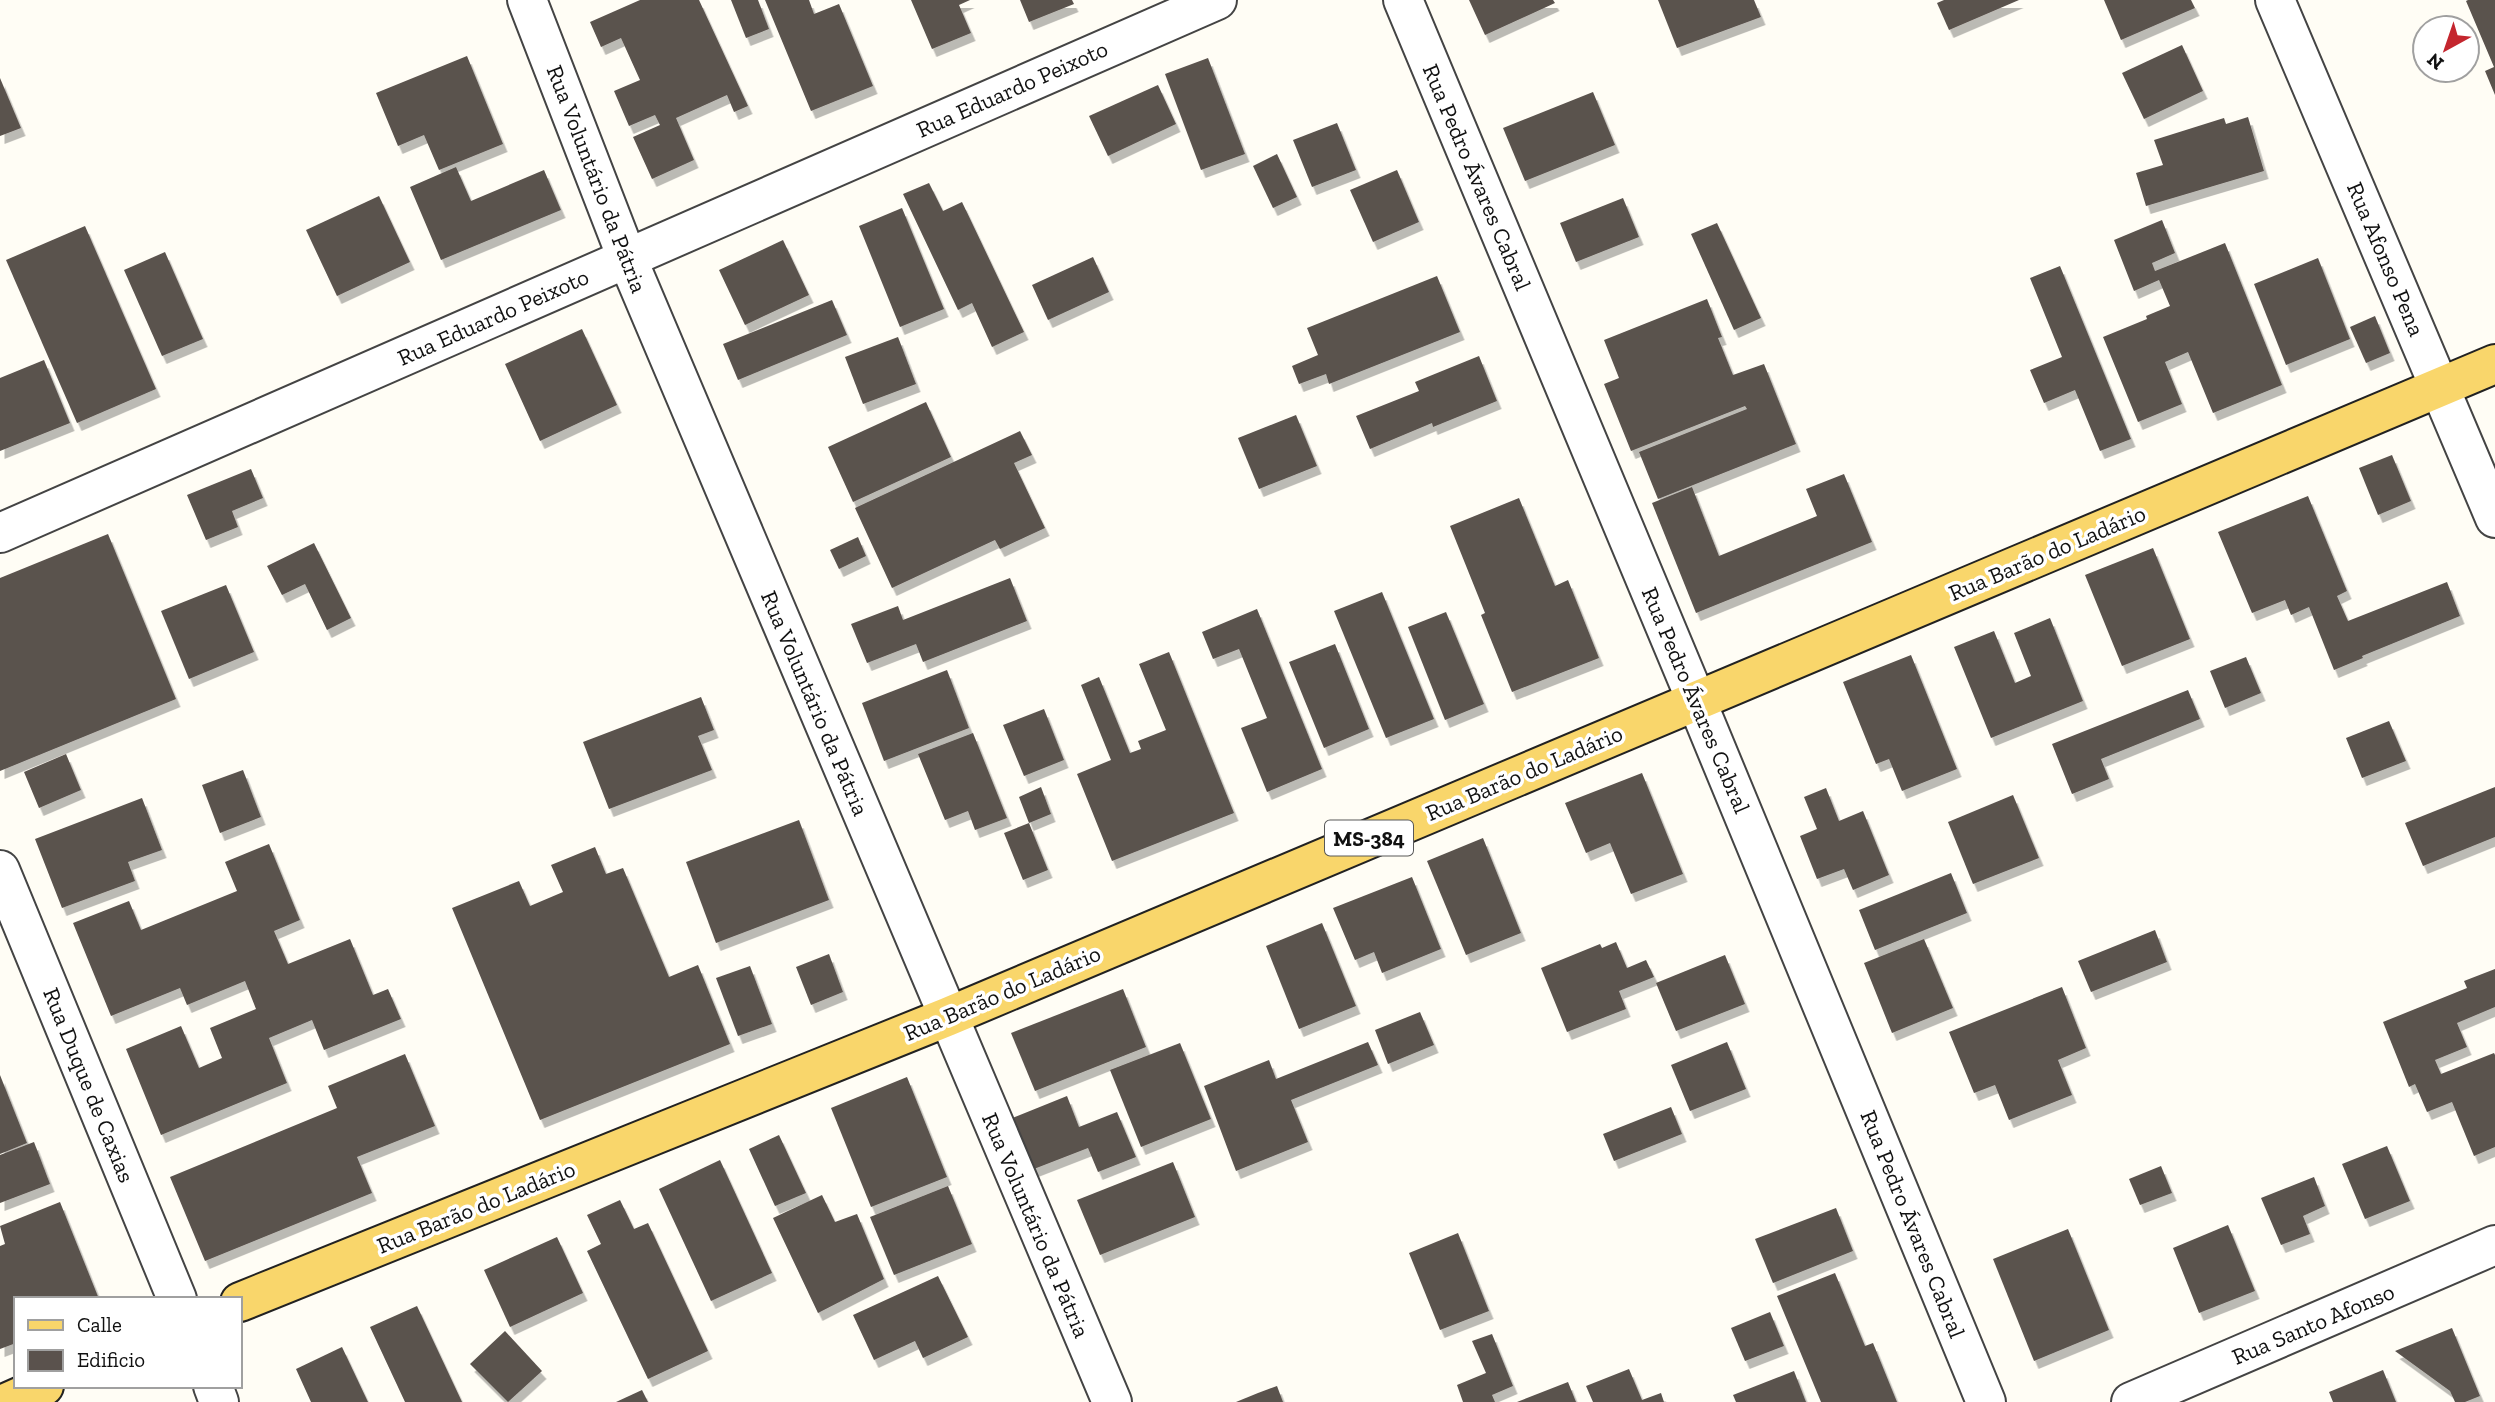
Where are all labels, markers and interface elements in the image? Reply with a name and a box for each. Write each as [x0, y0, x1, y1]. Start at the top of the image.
north arrow [2411, 14, 2481, 84]
street label: Rua Eduardo Peixoto [912, 34, 1112, 144]
text: N [2422, 48, 2448, 75]
street label: Rua Pedro Ávares Cabral [1417, 60, 1537, 294]
street label: Rua Voluntário da Pátria [541, 61, 653, 297]
street label: Rua Afonso Pena [2341, 178, 2431, 340]
street label: Rua Eduardo Peixoto [393, 262, 593, 372]
street label: Rua Barão do Ladário [1944, 499, 2150, 607]
street label: Rua Pedro Ávares Cabral [1636, 583, 1756, 817]
street label: Rua Voluntário da Pátria [755, 586, 875, 820]
street label: Rua Barão do Ladário [1421, 719, 1627, 827]
road number: MS-384 [1325, 820, 1413, 856]
street label: Rua Barão do Ladário [899, 939, 1105, 1047]
street label: Rua Duque de Caxias [37, 983, 141, 1187]
street label: Rua Pedro Ávares Cabral [1854, 1106, 1972, 1342]
street label: Rua Voluntário da Pátria [976, 1108, 1096, 1342]
street label: Rua Barão do Ladário [373, 1154, 579, 1260]
street label: Rua Santo Afonso [2228, 1277, 2398, 1371]
legend [14, 1297, 242, 1388]
text: Calle [77, 1312, 122, 1337]
text: Edificio [77, 1347, 145, 1372]

